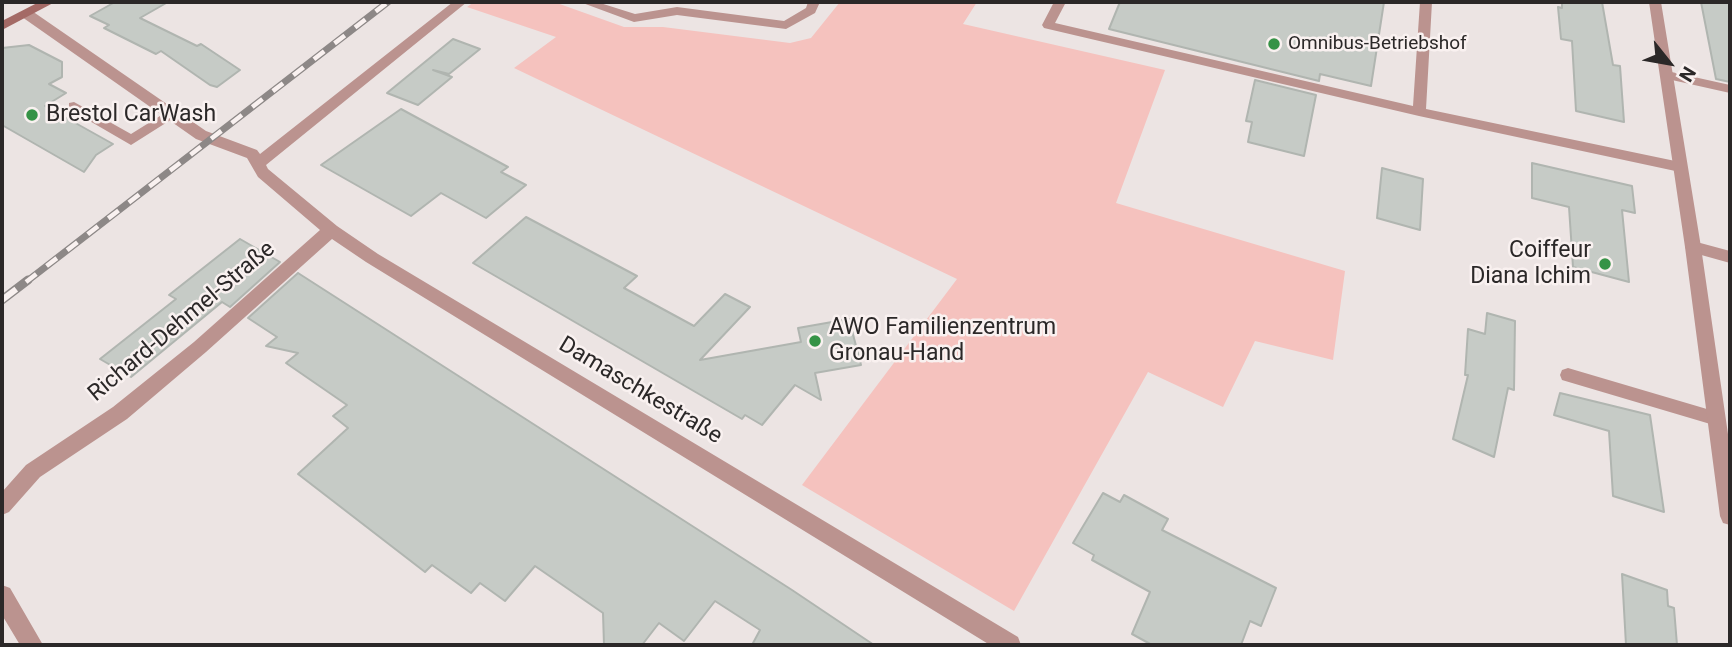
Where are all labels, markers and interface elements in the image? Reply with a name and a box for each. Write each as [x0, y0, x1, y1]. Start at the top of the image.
north arrow [1634, 28, 1704, 98]
place label: Omnibus-Betriebshof [1288, 33, 1467, 55]
marker: Omnibus-Betriebshof [1266, 36, 1282, 52]
text: N [1674, 62, 1701, 86]
place label: Brestol CarWash [46, 101, 216, 129]
marker: Brestol CarWash [24, 107, 40, 123]
street label: Richard-Dehmel-Straße [83, 236, 281, 408]
place label: Coiffeur Diana Ichim [1470, 237, 1591, 291]
marker: Coiffeur Diana Ichim [1597, 256, 1613, 272]
place label: AWO Familienzentrum Gronau-Hand [829, 314, 1056, 368]
street label: Damaschkestraße [553, 331, 727, 451]
marker: AWO Familienzentrum Gronau-Hand [807, 333, 823, 349]

